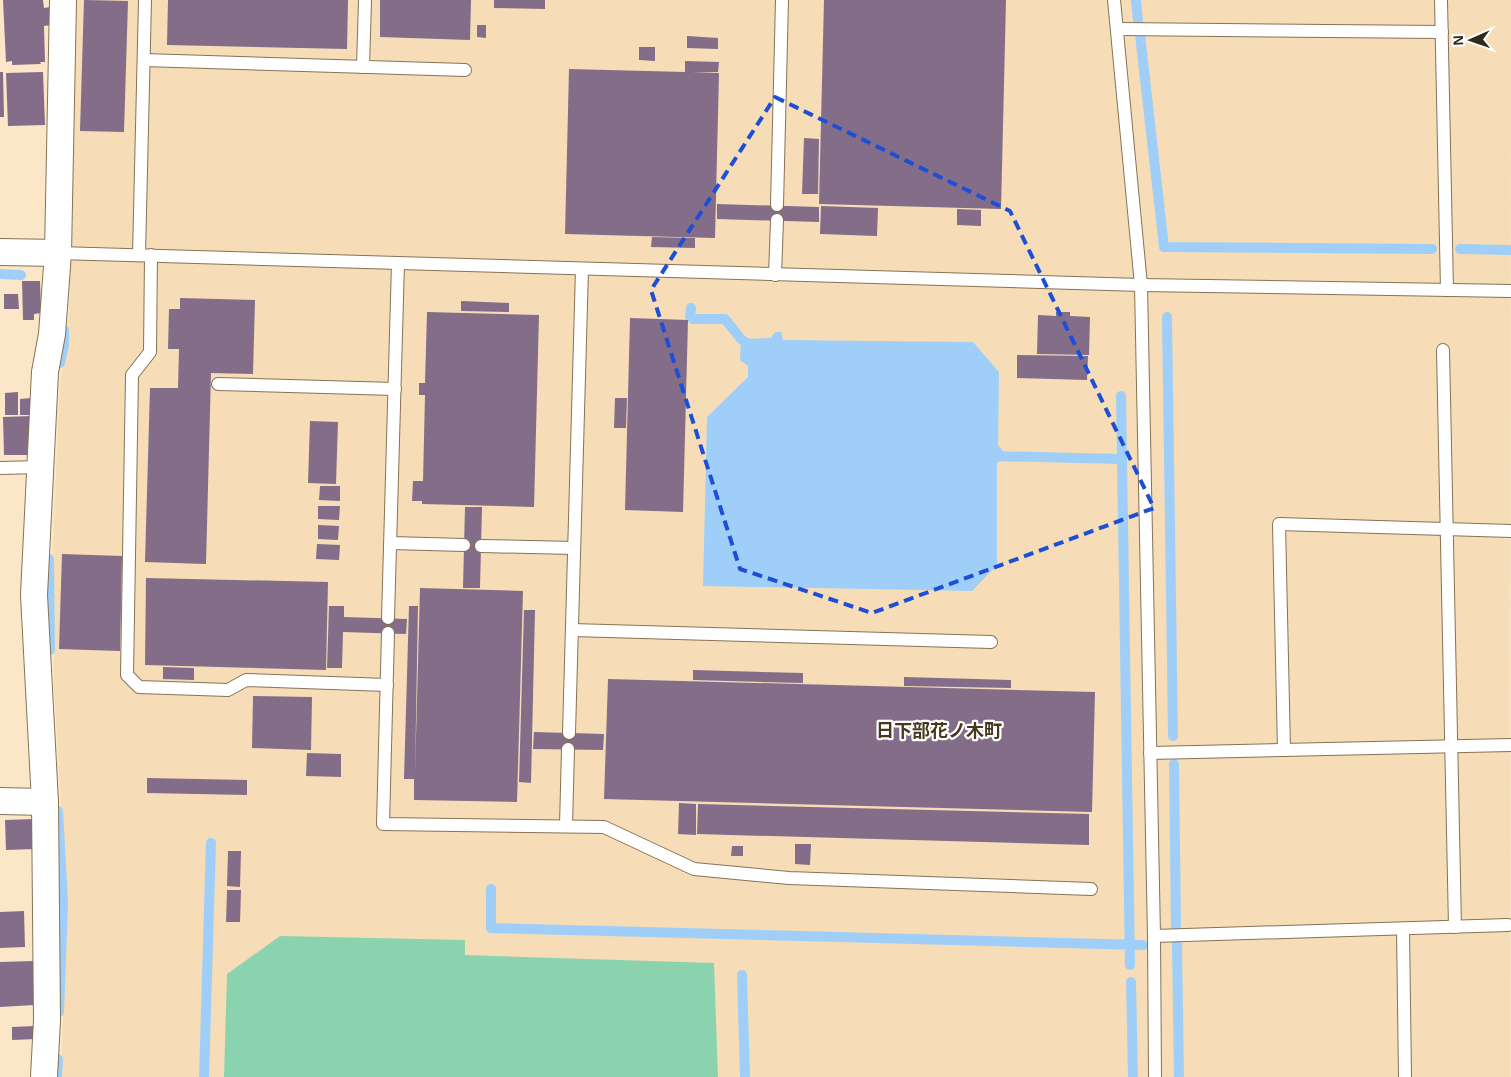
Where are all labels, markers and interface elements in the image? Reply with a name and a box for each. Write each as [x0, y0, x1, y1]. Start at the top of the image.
north arrow [1446, 15, 1496, 65]
text: N [1450, 35, 1466, 46]
district label: 日下部花ノ木町 [876, 721, 1002, 741]

